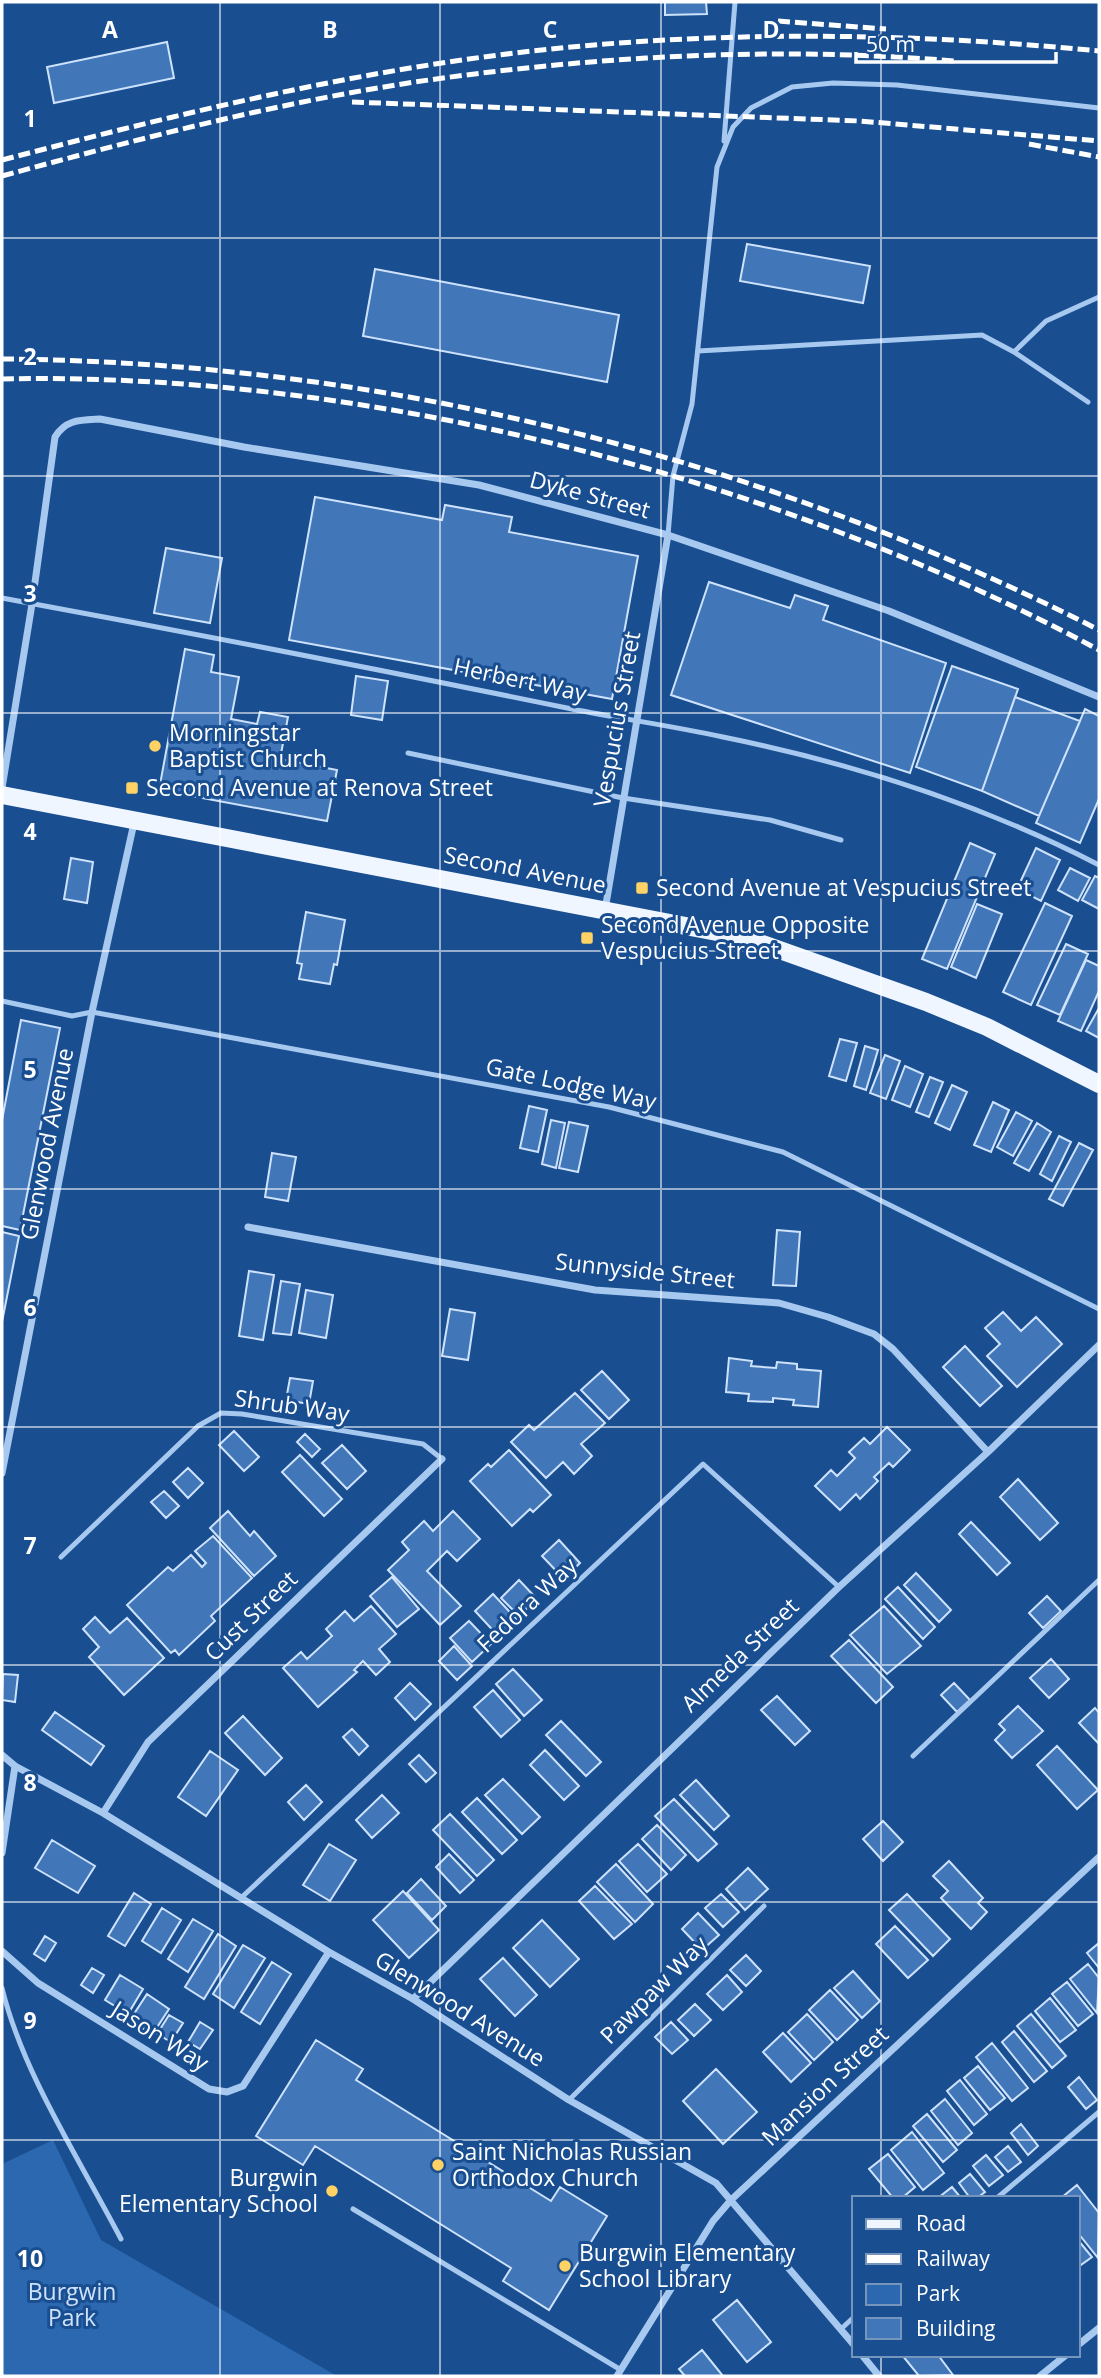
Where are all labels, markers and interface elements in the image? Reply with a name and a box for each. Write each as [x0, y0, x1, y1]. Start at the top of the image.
text: A [102, 13, 118, 45]
text: B [322, 13, 338, 45]
text: C [543, 13, 557, 45]
text: D [762, 13, 780, 45]
scale bar [856, 21, 1056, 65]
text: 50 m [866, 30, 915, 58]
text: 1 [23, 102, 37, 134]
text: 2 [23, 340, 37, 372]
street label: Dyke Street [527, 463, 654, 525]
text: 3 [23, 577, 37, 609]
street label: Vespucius Street [585, 628, 647, 809]
street label: Herbert Way [451, 649, 590, 709]
place label: Morningstar Baptist Church [169, 716, 327, 774]
marker: Morningstar Baptist Church [147, 738, 163, 754]
place label: Second Avenue at Renova Street [146, 771, 493, 803]
marker: Second Avenue at Renova Street [124, 780, 140, 796]
text: 4 [23, 815, 37, 847]
street label: Second Avenue [441, 838, 609, 900]
place label: Second Avenue at Vespucius Street [656, 871, 1031, 903]
marker: Second Avenue at Vespucius Street [634, 880, 650, 896]
place label: Second Avenue Opposite Vespucius Street [601, 908, 869, 966]
marker: Second Avenue Opposite Vespucius Street [579, 930, 595, 946]
street label: Glenwood Avenue [12, 1045, 80, 1243]
street label: Gate Lodge Way [483, 1049, 660, 1117]
text: 5 [23, 1053, 37, 1085]
street label: Sunnyside Street [554, 1245, 736, 1295]
text: 6 [23, 1291, 37, 1323]
street label: Shrub Way [233, 1381, 352, 1429]
text: 7 [23, 1529, 37, 1561]
street label: Fedora Way [469, 1549, 584, 1659]
street label: Cust Street [197, 1563, 304, 1668]
street label: Almeda Street [674, 1590, 805, 1718]
text: 8 [23, 1766, 37, 1798]
street label: Pawpaw Way [592, 1928, 715, 2050]
street label: Glenwood Avenue [369, 1943, 552, 2073]
street label: Jason Way [104, 1992, 216, 2078]
text: 9 [23, 2004, 37, 2036]
street label: Mansion Street [754, 2018, 895, 2152]
place label: Saint Nicholas Russian Orthodox Church [452, 2135, 692, 2193]
marker: Saint Nicholas Russian Orthodox Church [430, 2157, 446, 2173]
place label: Burgwin Elementary School [119, 2161, 318, 2219]
marker: Burgwin Elementary School [324, 2183, 340, 2199]
legend [852, 2196, 1080, 2357]
text: Road [916, 2209, 966, 2237]
place label: Burgwin Elementary School Library [579, 2236, 796, 2294]
text: 10 [17, 2242, 43, 2274]
text: Railway [916, 2244, 990, 2272]
marker: Burgwin Elementary School Library [557, 2258, 573, 2274]
park label: Burgwin Park [28, 2275, 116, 2333]
text: Park [916, 2279, 960, 2307]
text: Building [916, 2314, 995, 2342]

